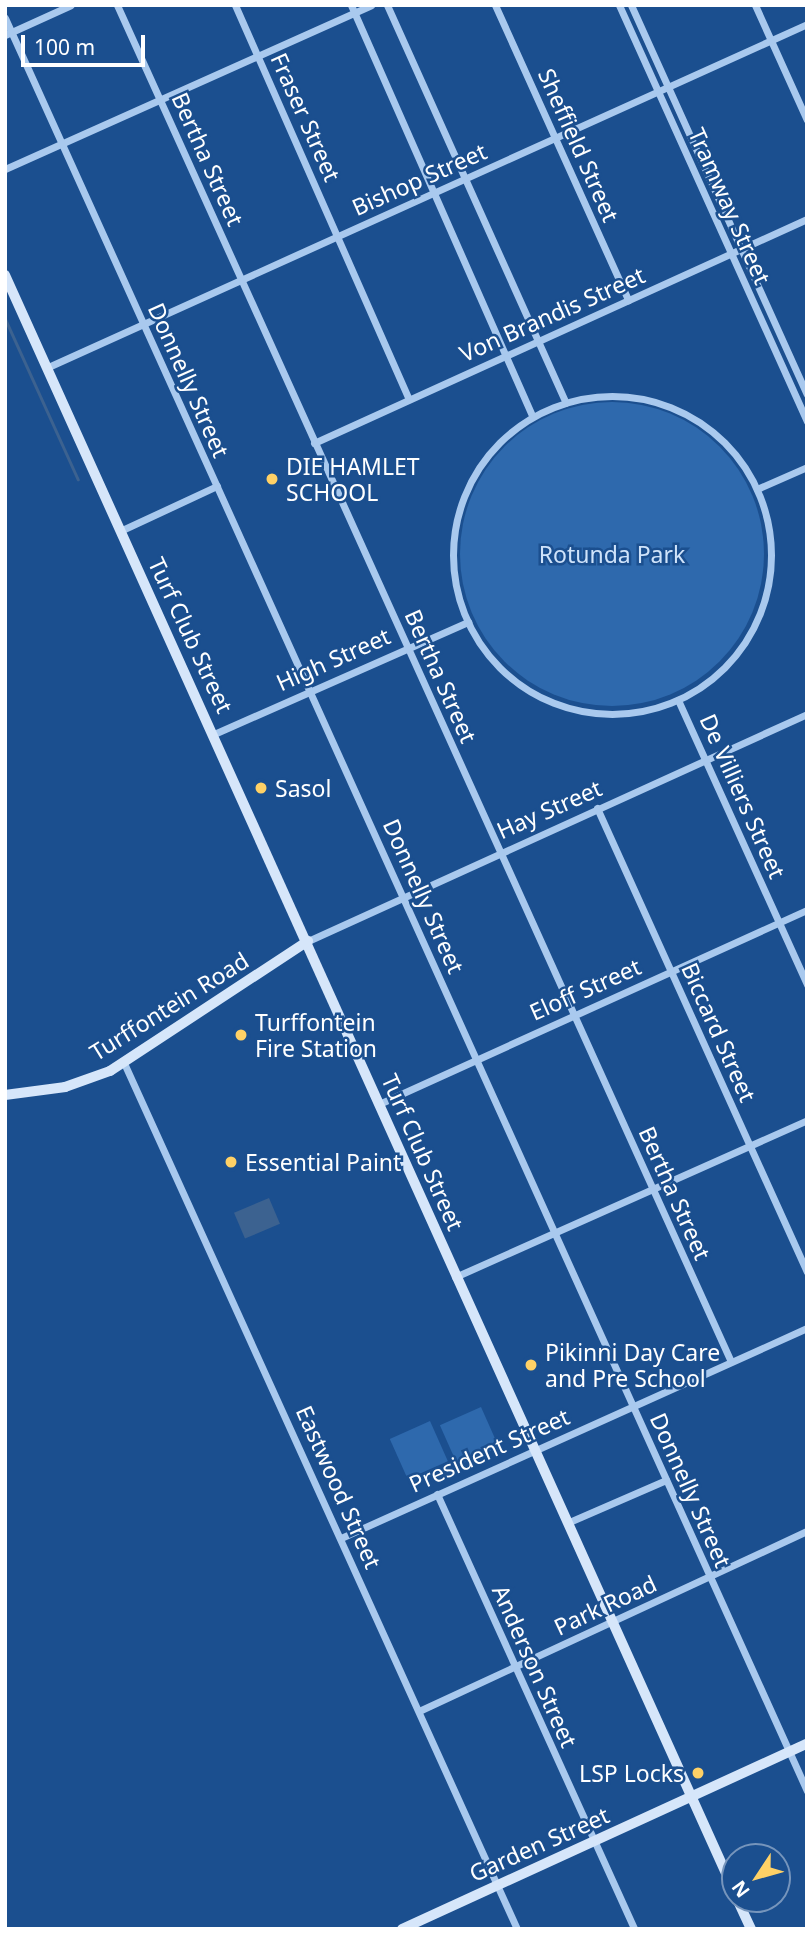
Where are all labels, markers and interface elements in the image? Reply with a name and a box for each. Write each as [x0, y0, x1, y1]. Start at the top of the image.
scale bar [24, 21, 149, 65]
text: 100 m [34, 33, 95, 61]
street label: Fraser Street [265, 49, 347, 185]
street label: Sheffield Street [533, 64, 625, 226]
street label: Bertha Street [166, 88, 250, 230]
street label: Tramway Street [683, 124, 777, 288]
street label: Bishop Street [347, 137, 491, 221]
street label: Von Brandis Street [455, 261, 649, 367]
street label: Donnelly Street [143, 299, 235, 461]
place label: DIE HAMLET SCHOOL [286, 452, 420, 506]
marker: DIE HAMLET SCHOOL [264, 471, 280, 487]
park label: Rotunda Park [539, 540, 685, 568]
street label: Turf Club Street [143, 553, 239, 717]
street label: Bertha Street [399, 605, 483, 747]
street label: High Street [272, 622, 394, 696]
street label: De Villiers Street [694, 710, 792, 882]
place label: Sasol [275, 774, 331, 802]
street label: Hay Street [492, 774, 606, 844]
marker: Sasol [253, 780, 269, 796]
street label: Donnelly Street [378, 815, 470, 977]
street label: Turffontein Road [85, 946, 253, 1066]
street label: Eloff Street [525, 952, 645, 1026]
street label: Biccard Street [676, 958, 762, 1106]
place label: Turffontein Fire Station [255, 1008, 377, 1062]
marker: Turffontein Fire Station [233, 1027, 249, 1043]
street label: Turf Club Street [376, 1070, 470, 1234]
street label: Bertha Street [633, 1122, 717, 1264]
place label: Essential Paint [245, 1148, 401, 1176]
marker: Essential Paint [223, 1154, 239, 1170]
place label: Pikinni Day Care and Pre School [545, 1338, 720, 1392]
marker: Pikinni Day Care and Pre School [523, 1357, 539, 1373]
street label: Eastwood Street [291, 1401, 387, 1573]
street label: President Street [404, 1402, 574, 1498]
street label: Donnelly Street [645, 1409, 737, 1571]
street label: Park Road [549, 1569, 661, 1641]
street label: Anderson Street [487, 1581, 583, 1751]
place label: LSP Locks [579, 1759, 684, 1787]
marker: LSP Locks [690, 1765, 706, 1781]
street label: Garden Street [465, 1801, 613, 1887]
north arrow [721, 1843, 791, 1913]
text: N [726, 1875, 756, 1903]

